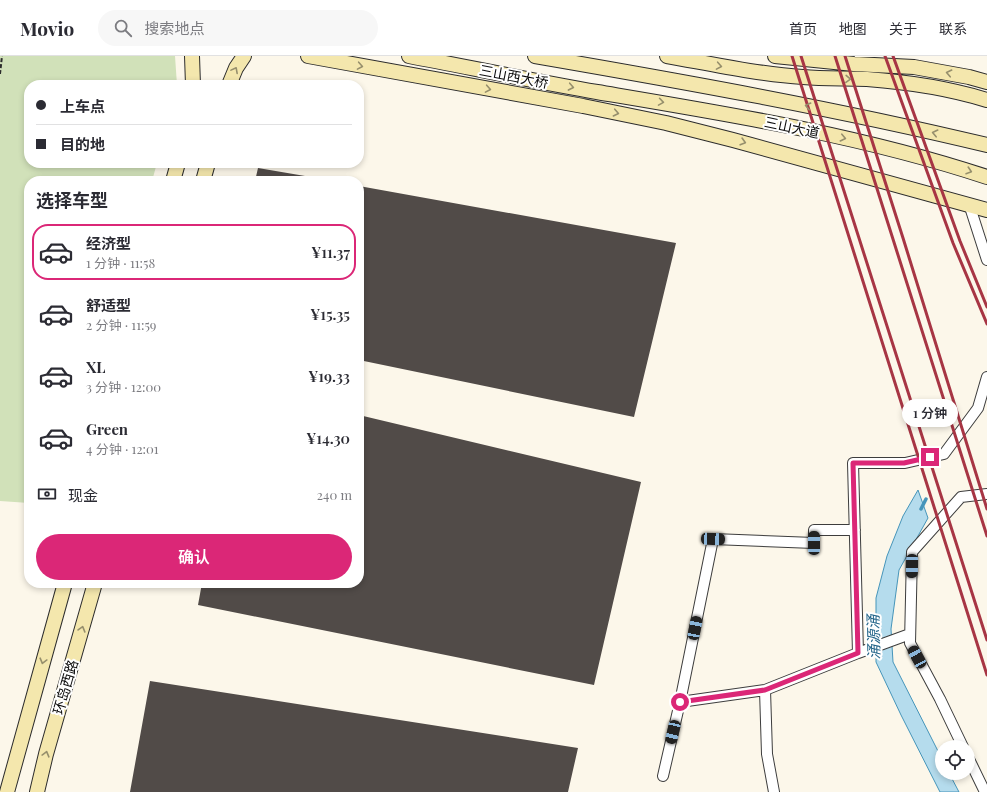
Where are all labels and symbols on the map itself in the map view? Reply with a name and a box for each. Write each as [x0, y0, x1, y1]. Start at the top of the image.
street label: 三山西大桥 [478, 60, 550, 92]
one-way arrow [357, 61, 363, 69]
one-way arrow [716, 61, 722, 69]
one-way arrow [230, 67, 238, 74]
one-way arrow [946, 70, 952, 78]
one-way arrow [845, 74, 851, 83]
one-way arrow [568, 82, 574, 90]
one-way arrow [485, 84, 491, 93]
one-way arrow [658, 97, 664, 106]
one-way arrow [805, 102, 811, 110]
one-way arrow [613, 109, 619, 117]
street label: 三山大道 [763, 112, 821, 142]
one-way arrow [932, 129, 939, 137]
one-way arrow [840, 133, 846, 141]
one-way arrow [739, 137, 746, 146]
one-way arrow [965, 166, 972, 175]
callout: 1 分钟 [902, 399, 958, 427]
route end [921, 448, 939, 466]
car [808, 531, 820, 555]
car [701, 533, 725, 545]
car [906, 554, 918, 578]
water label: 涌源涌 [863, 612, 883, 660]
car [687, 615, 703, 641]
one-way arrow [77, 626, 86, 633]
car [906, 644, 928, 670]
one-way arrow [39, 657, 48, 664]
street label: 环岛西路 [48, 657, 82, 717]
route start [671, 693, 689, 711]
car [664, 719, 682, 745]
one-way arrow [41, 751, 50, 758]

